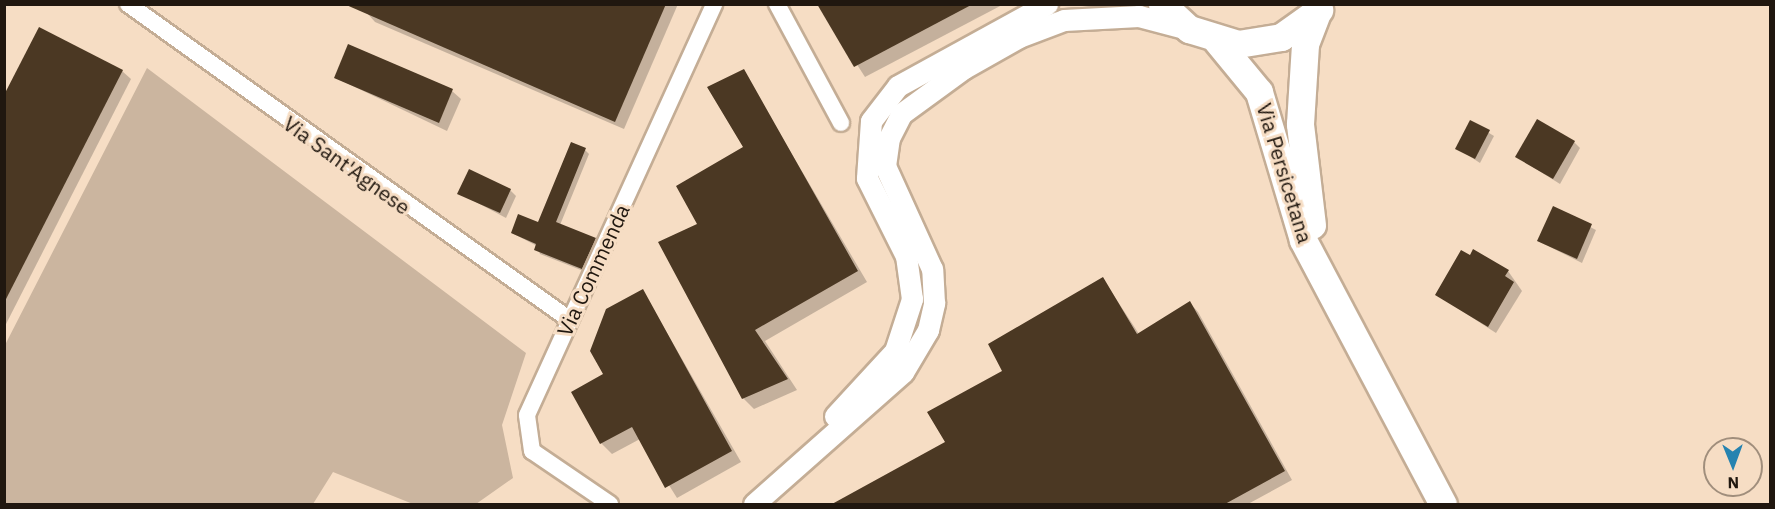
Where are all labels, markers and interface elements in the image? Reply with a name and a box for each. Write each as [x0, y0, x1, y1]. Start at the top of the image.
street label: Via Persicetana [1252, 100, 1318, 246]
street label: Via Sant'Agnese [279, 111, 415, 219]
street label: Via Commenda [551, 200, 635, 340]
north arrow [1703, 437, 1763, 497]
text: N [1727, 473, 1739, 493]

